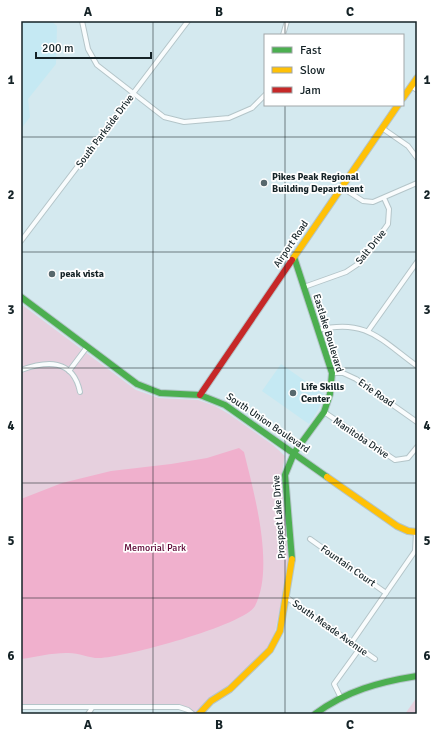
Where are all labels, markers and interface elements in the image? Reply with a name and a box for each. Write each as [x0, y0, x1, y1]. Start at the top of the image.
text: A [84, 4, 93, 20]
text: B [215, 4, 223, 20]
text: C [346, 4, 354, 20]
scale bar [36, 34, 151, 60]
legend [264, 34, 404, 106]
text: 200 m [42, 41, 74, 56]
text: Fast [300, 43, 321, 58]
text: Slow [300, 63, 325, 78]
text: 1 [7, 72, 15, 88]
text: 1 [423, 72, 431, 88]
text: Jam [300, 83, 321, 98]
street label: South Parkside Drive [74, 92, 136, 170]
place label: Pikes Peak Regional Building Department [272, 171, 364, 195]
marker: Pikes Peak Regional Building Department [259, 178, 269, 188]
text: 2 [7, 187, 15, 203]
text: 2 [423, 187, 431, 203]
street label: Airport Road [271, 218, 311, 270]
street label: Salt Drive [353, 227, 389, 267]
place label: peak vista [60, 268, 104, 280]
marker: peak vista [47, 269, 57, 279]
street label: Eastlake Boulevard [310, 292, 346, 374]
text: 3 [7, 302, 15, 318]
text: 3 [423, 302, 431, 318]
street label: Erie Road [356, 376, 396, 410]
place label: Life Skills Center [301, 381, 345, 405]
marker: Life Skills Center [288, 388, 298, 398]
street label: South Union Boulevard [224, 391, 312, 455]
street label: Manitoba Drive [331, 415, 391, 461]
text: 4 [7, 418, 15, 434]
text: 4 [423, 418, 431, 434]
street label: Prospect Lake Drive [270, 475, 288, 559]
text: 5 [7, 533, 15, 549]
text: 5 [423, 533, 431, 549]
park label: Memorial Park [124, 542, 186, 554]
street label: Fountain Court [318, 543, 378, 590]
street label: South Meade Avenue [290, 597, 370, 659]
text: 6 [7, 648, 15, 664]
text: 6 [423, 648, 431, 664]
text: A [84, 717, 93, 733]
text: B [215, 717, 223, 733]
text: C [346, 717, 354, 733]

